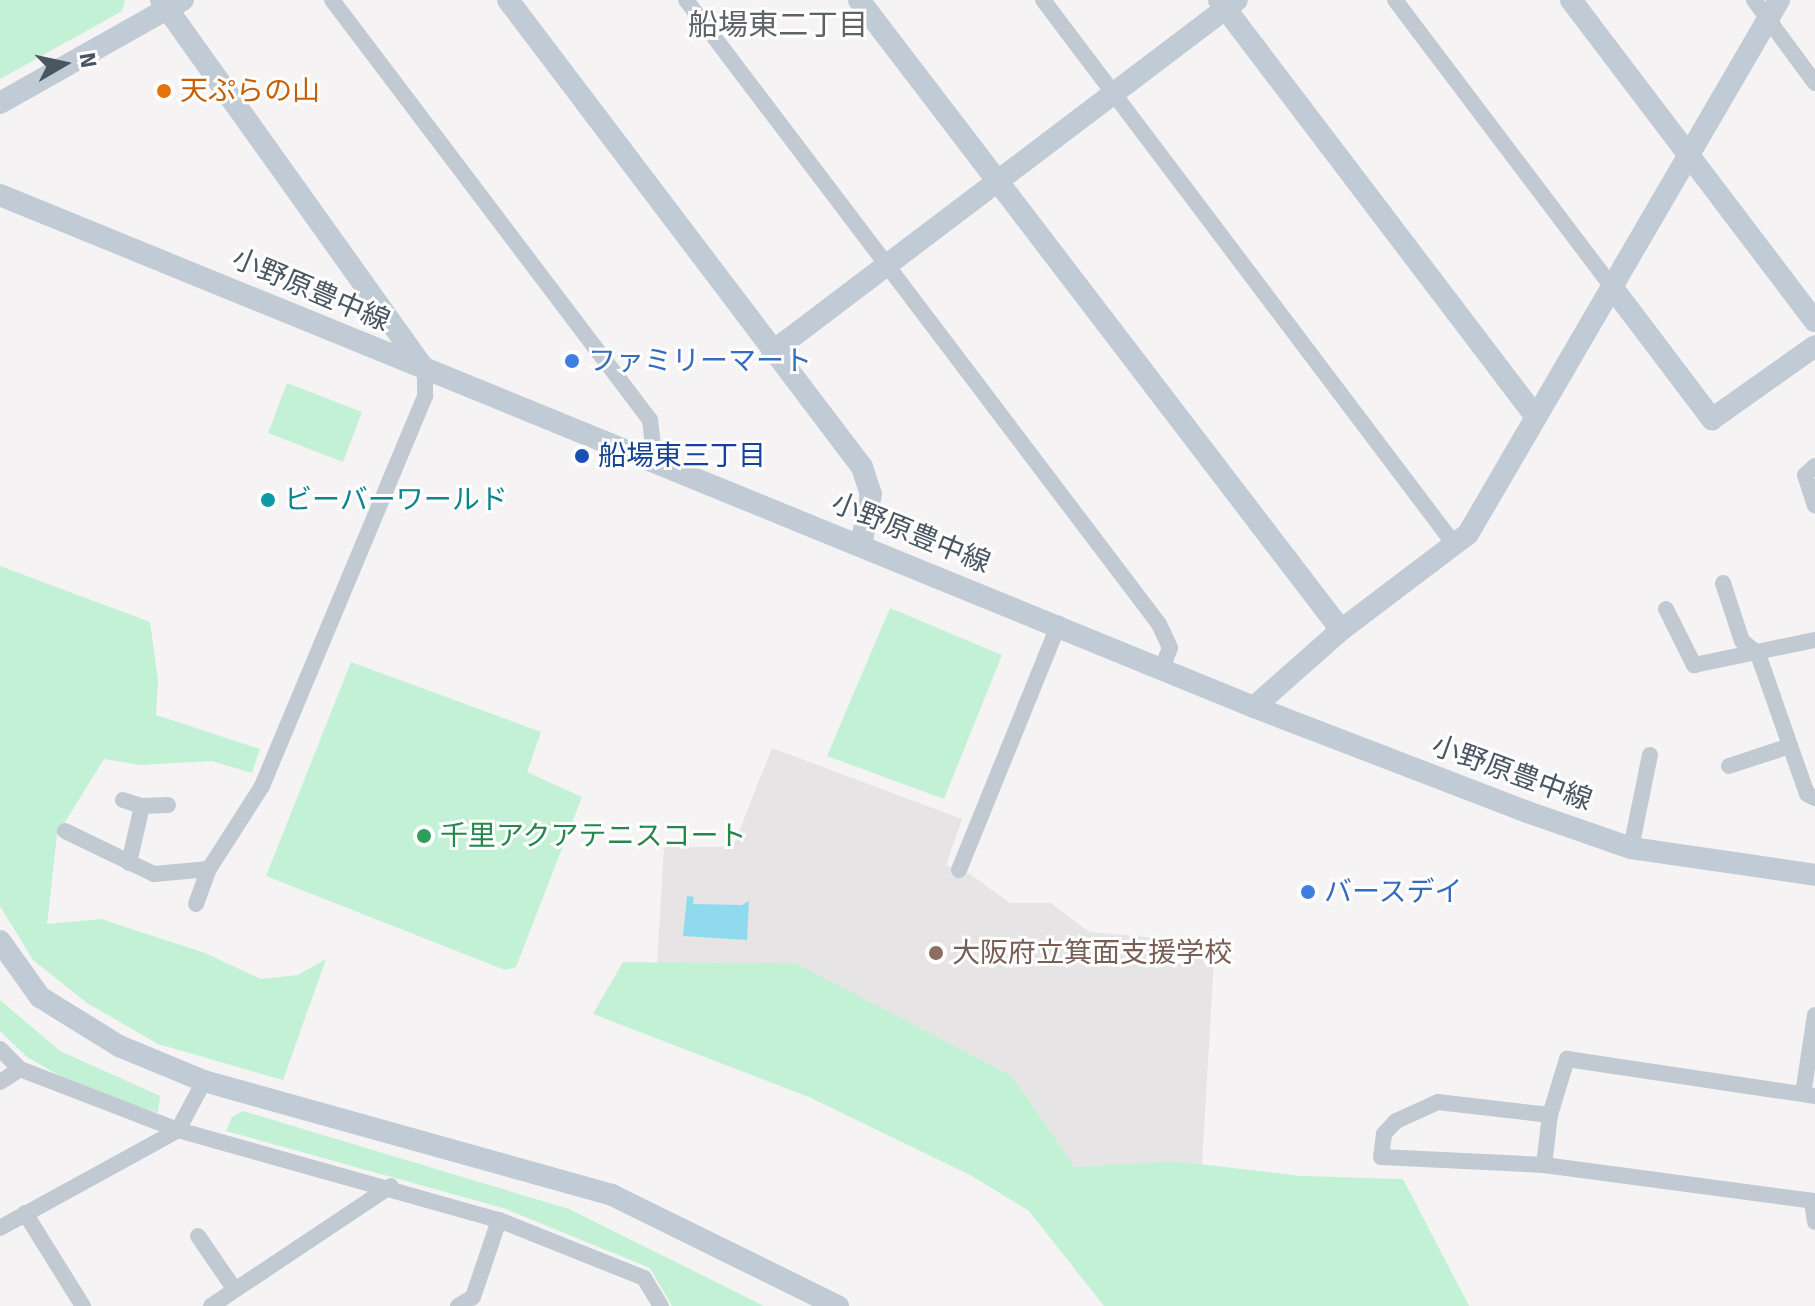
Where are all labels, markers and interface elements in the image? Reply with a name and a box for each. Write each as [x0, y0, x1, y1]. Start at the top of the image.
district label: 船場東二丁目 [688, 8, 868, 44]
north arrow [24, 24, 104, 104]
text: N [74, 50, 103, 70]
place label: 天ぷらの山 [180, 74, 320, 108]
marker: 天ぷらの山 [155, 82, 173, 100]
street label: 小野原豊中線 [227, 242, 395, 338]
place label: ファミリーマート [588, 344, 812, 378]
marker: ファミリーマート [563, 352, 581, 370]
place label: 船場東三丁目 [598, 439, 766, 473]
marker: 船場東三丁目 [573, 447, 591, 465]
place label: ビーバーワールド [284, 483, 508, 517]
street label: 小野原豊中線 [827, 486, 995, 580]
marker: ビーバーワールド [259, 491, 277, 509]
street label: 小野原豊中線 [1427, 728, 1597, 818]
place label: 千里アクアテニスコート [440, 819, 748, 853]
marker: 千里アクアテニスコート [415, 827, 433, 845]
place label: バースデイ [1324, 875, 1464, 909]
marker: バースデイ [1299, 883, 1317, 901]
place label: 大阪府立箕面支援学校 [952, 936, 1232, 970]
marker: 大阪府立箕面支援学校 [927, 944, 945, 962]

